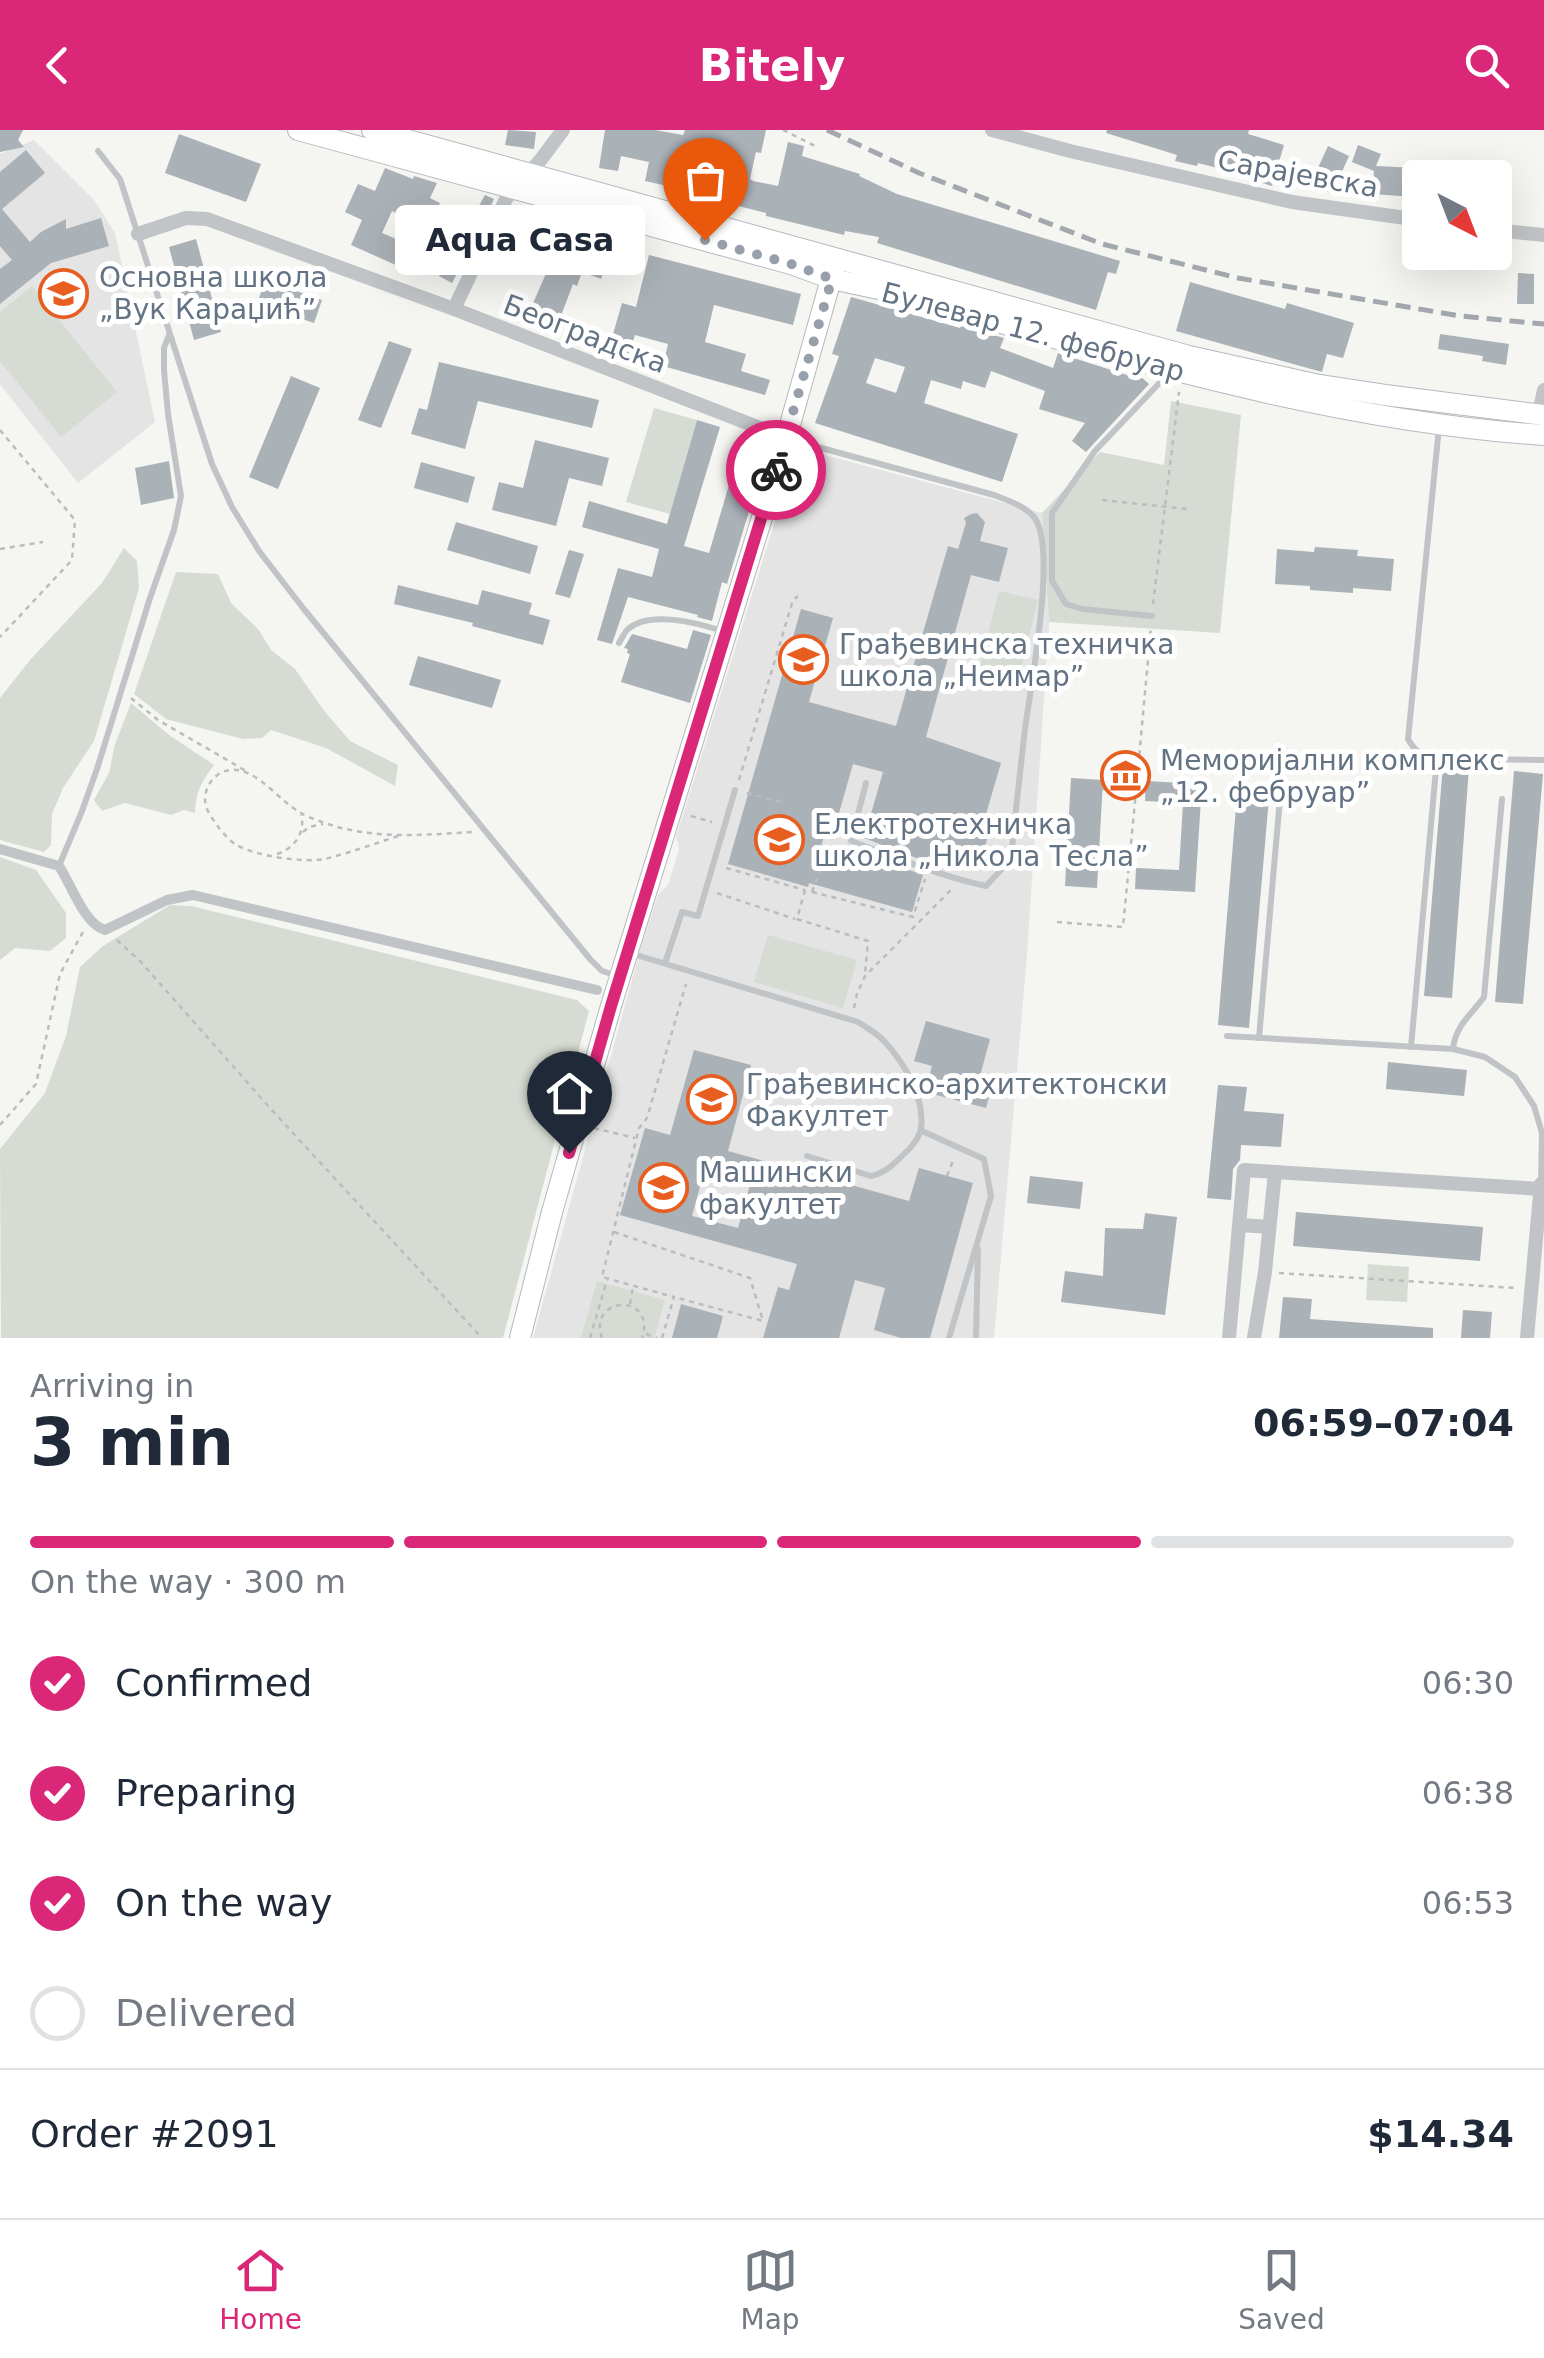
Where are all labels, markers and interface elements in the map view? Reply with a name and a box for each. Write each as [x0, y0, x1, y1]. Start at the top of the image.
icon: back [30, 38, 85, 93]
icon: search [1459, 38, 1514, 93]
text: Bitely [699, 39, 845, 92]
pin [663, 138, 748, 241]
street label: Сарајевска [1215, 144, 1381, 204]
icon: bag [678, 153, 733, 208]
north arrow [1402, 160, 1512, 270]
map controls [1402, 160, 1512, 270]
callout: Aqua Casa [395, 205, 645, 275]
text: Aqua Casa [426, 221, 614, 259]
place label: Основна школа „Вук Караџић” [99, 261, 327, 326]
school or university icon: Основна школа „Вук Караџић” [38, 267, 90, 319]
street label: Булевар 12. фебруар [878, 276, 1188, 388]
street label: Београдска [499, 288, 671, 380]
courier [726, 420, 826, 520]
icon: bike [749, 443, 804, 498]
place label: Грађевинска техничка школа „Неимар” [839, 628, 1174, 693]
school or university icon: Грађевинска техничка школа „Неимар” [778, 634, 830, 686]
place label: Меморијални комплекс „12. фебруар” [1160, 744, 1505, 809]
museum icon: Меморијални комплекс „12. фебруар” [1099, 750, 1151, 802]
place label: Електротехничка школа „Никола Тесла” [814, 808, 1149, 873]
school or university icon: Електротехничка школа „Никола Тесла” [753, 814, 805, 866]
pin [527, 1051, 612, 1154]
icon: home [542, 1066, 597, 1121]
place label: Грађевинско-архитектонски Факултет [746, 1068, 1168, 1133]
school or university icon: Грађевинско-архитектонски Факултет [685, 1074, 737, 1126]
place label: Машински факултет [699, 1156, 853, 1221]
school or university icon: Машински факултет [638, 1162, 690, 1214]
text: Arriving in [30, 1367, 194, 1405]
text: 06:59–07:04 [1253, 1401, 1514, 1445]
text: 3 min [30, 1405, 234, 1480]
text: On the way · 300 m [30, 1563, 346, 1601]
icon: check [30, 1656, 85, 1711]
text: Confirmed [115, 1661, 312, 1705]
text: 06:30 [1422, 1664, 1514, 1702]
icon: check [30, 1766, 85, 1821]
text: Preparing [115, 1771, 297, 1815]
text: 06:38 [1422, 1774, 1514, 1812]
icon: check [30, 1876, 85, 1931]
text: On the way [115, 1881, 332, 1925]
text: 06:53 [1422, 1884, 1514, 1922]
text: Delivered [115, 1991, 297, 2035]
text: Order #2091 [30, 2112, 279, 2156]
text: $14.34 [1367, 2112, 1514, 2156]
tab: Home [219, 2243, 302, 2336]
tab: Map [741, 2243, 800, 2336]
tab: Saved [1238, 2243, 1325, 2336]

